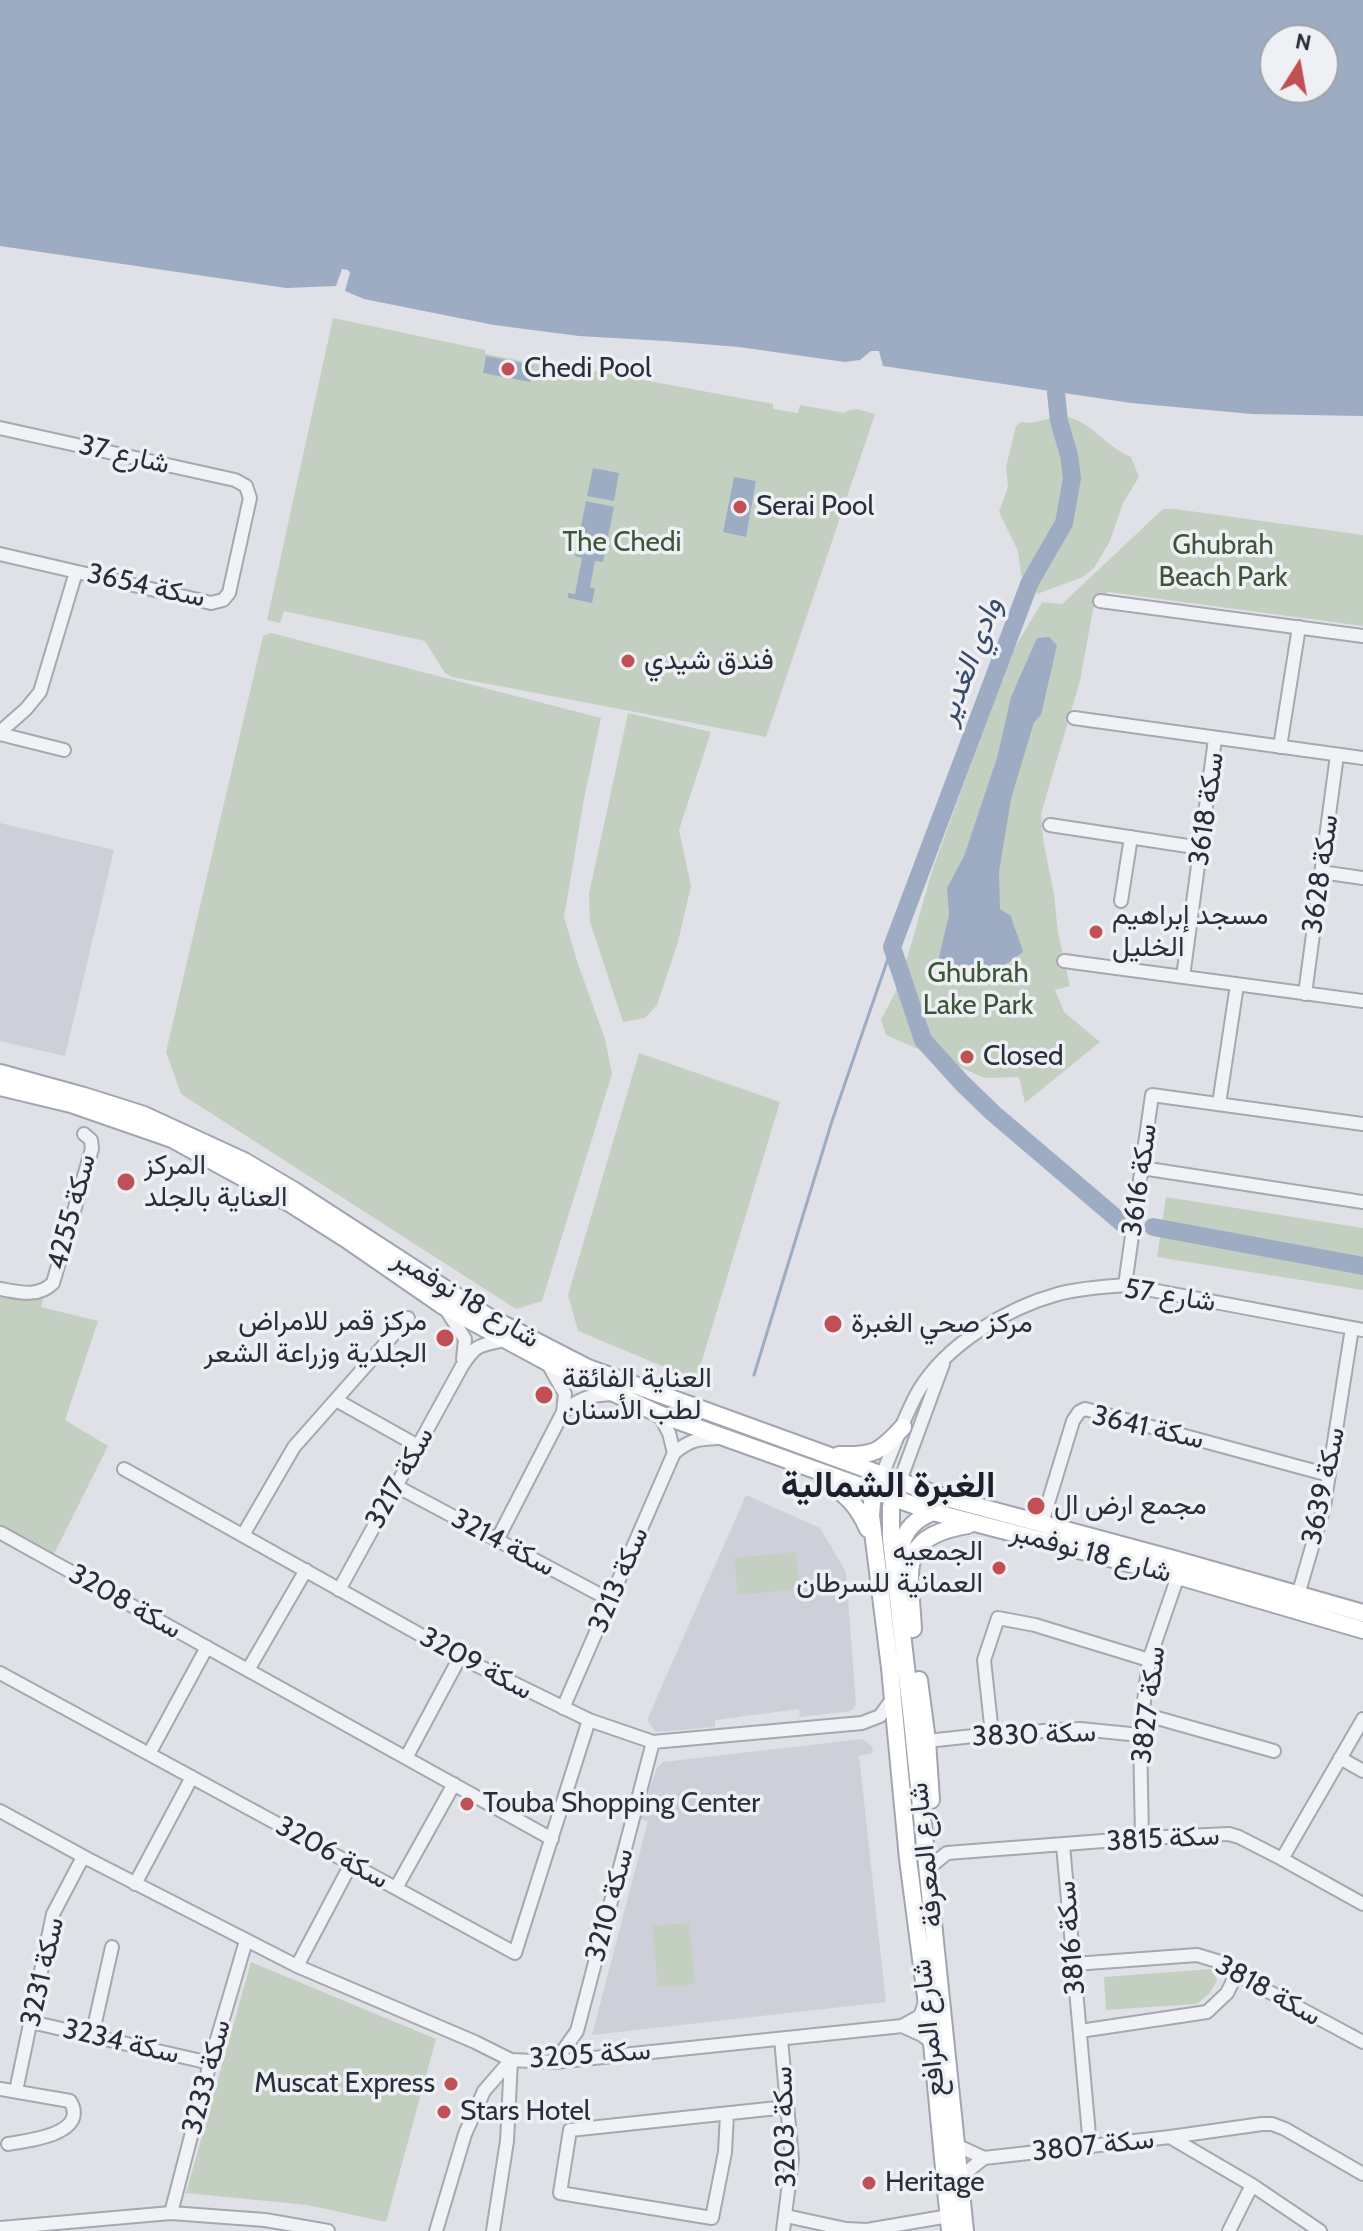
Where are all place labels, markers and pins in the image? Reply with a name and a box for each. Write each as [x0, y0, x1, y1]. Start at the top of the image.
place label: Chedi Pool [524, 352, 652, 386]
marker: Chedi Pool [499, 360, 517, 378]
place label: Serai Pool [756, 490, 874, 524]
marker: Serai Pool [731, 498, 749, 516]
place label: فندق شيدي [644, 644, 774, 678]
marker: فندق شيدي [619, 652, 637, 670]
place label: مسجد إبراهيم الخليل [1112, 899, 1268, 965]
marker: مسجد إبراهيم الخليل [1087, 923, 1105, 941]
place label: Closed [983, 1040, 1064, 1074]
marker: Closed [958, 1048, 976, 1066]
place label: المركز العناية بالجلد [144, 1149, 287, 1215]
marker: المركز العناية بالجلد [115, 1171, 137, 1193]
place label: مركز قمر للامراض الجلدية وزراعة الشعر [204, 1305, 427, 1371]
place label: مركز صحي الغبرة [851, 1307, 1033, 1341]
marker: مركز صحي الغبرة [822, 1313, 844, 1335]
marker: مركز قمر للامراض الجلدية وزراعة الشعر [434, 1327, 456, 1349]
place label: العناية الفائقة لطب الأسنان [562, 1362, 712, 1428]
marker: العناية الفائقة لطب الأسنان [533, 1384, 555, 1406]
place label: مجمع ارض ال [1054, 1489, 1207, 1523]
marker: مجمع ارض ال [1025, 1495, 1047, 1517]
place label: الجمعيه العمانية للسرطان [796, 1535, 983, 1601]
marker: الجمعيه العمانية للسرطان [990, 1559, 1008, 1577]
place label: Touba Shopping Center [483, 1787, 760, 1821]
marker: Touba Shopping Center [458, 1795, 476, 1813]
place label: Muscat Express [254, 2067, 435, 2101]
marker: Muscat Express [442, 2075, 460, 2093]
place label: Stars Hotel [460, 2095, 590, 2129]
marker: Stars Hotel [435, 2103, 453, 2121]
place label: Heritage [885, 2166, 985, 2200]
marker: Heritage [860, 2174, 878, 2192]

